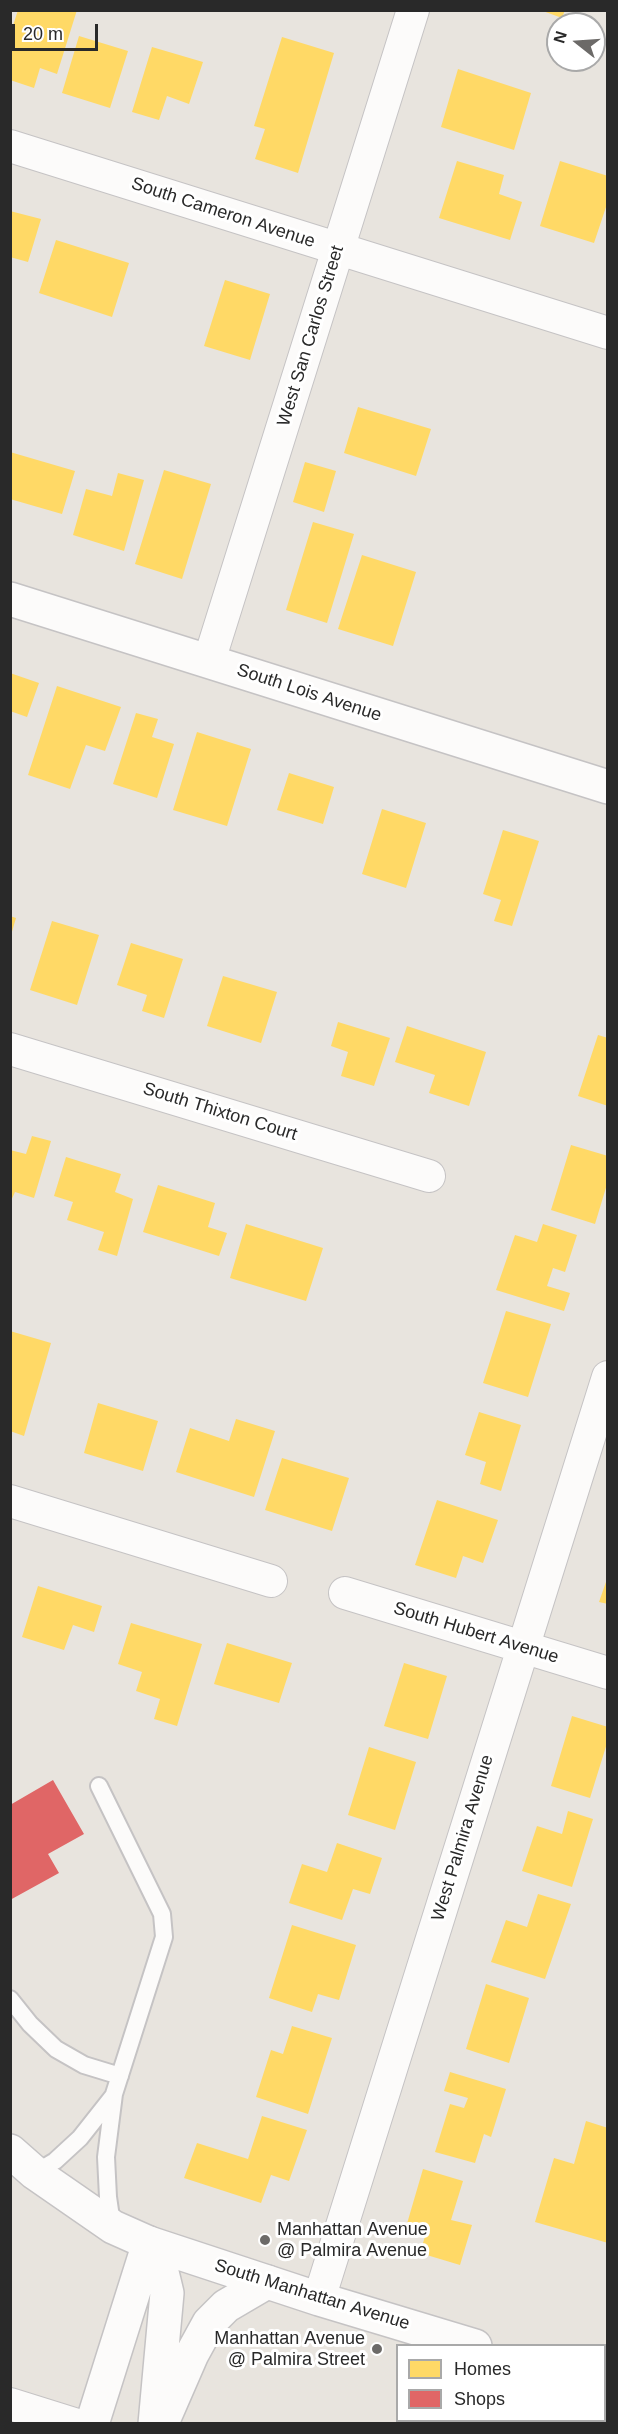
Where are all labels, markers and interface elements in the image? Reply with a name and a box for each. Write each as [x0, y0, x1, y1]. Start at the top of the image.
scale bar [15, 12, 100, 50]
north arrow [546, 12, 606, 72]
text: 20 m [23, 24, 63, 44]
text: N [550, 29, 570, 45]
street label: South Cameron Avenue [128, 173, 318, 253]
street label: West San Carlos Street [273, 243, 349, 429]
street label: South Lois Avenue [234, 659, 384, 727]
street label: South Thixton Court [140, 1078, 300, 1146]
street label: South Hubert Avenue [391, 1598, 561, 1668]
street label: West Palmira Avenue [427, 1752, 499, 1924]
place label: Manhattan Avenue @ Palmira Avenue [277, 2219, 428, 2262]
marker: Manhattan Avenue @ Palmira Avenue [258, 2233, 272, 2247]
street label: South Manhattan Avenue [212, 2255, 412, 2335]
place label: Manhattan Avenue @ Palmira Street [214, 2328, 365, 2370]
marker: Manhattan Avenue @ Palmira Street [370, 2342, 384, 2356]
legend [396, 2344, 606, 2422]
text: Homes [454, 2359, 511, 2379]
text: Shops [454, 2389, 505, 2409]

